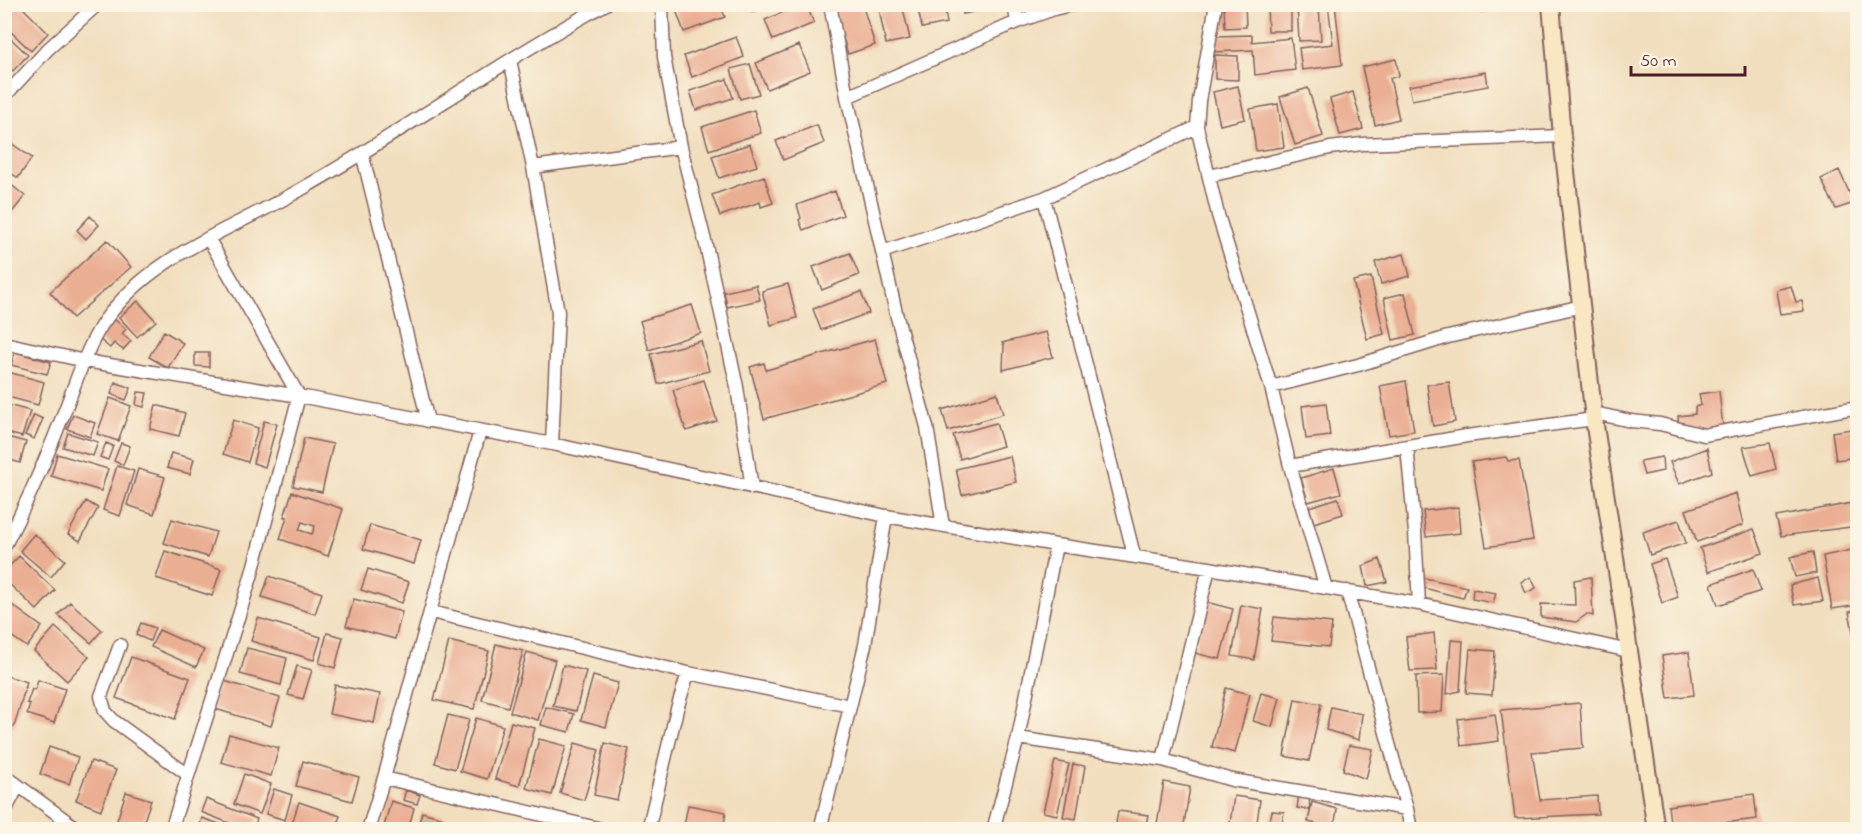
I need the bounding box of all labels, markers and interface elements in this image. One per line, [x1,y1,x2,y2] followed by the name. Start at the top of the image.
[1631,39,1745,77] scale bar
[1640,49,1677,75] text: 50 m

